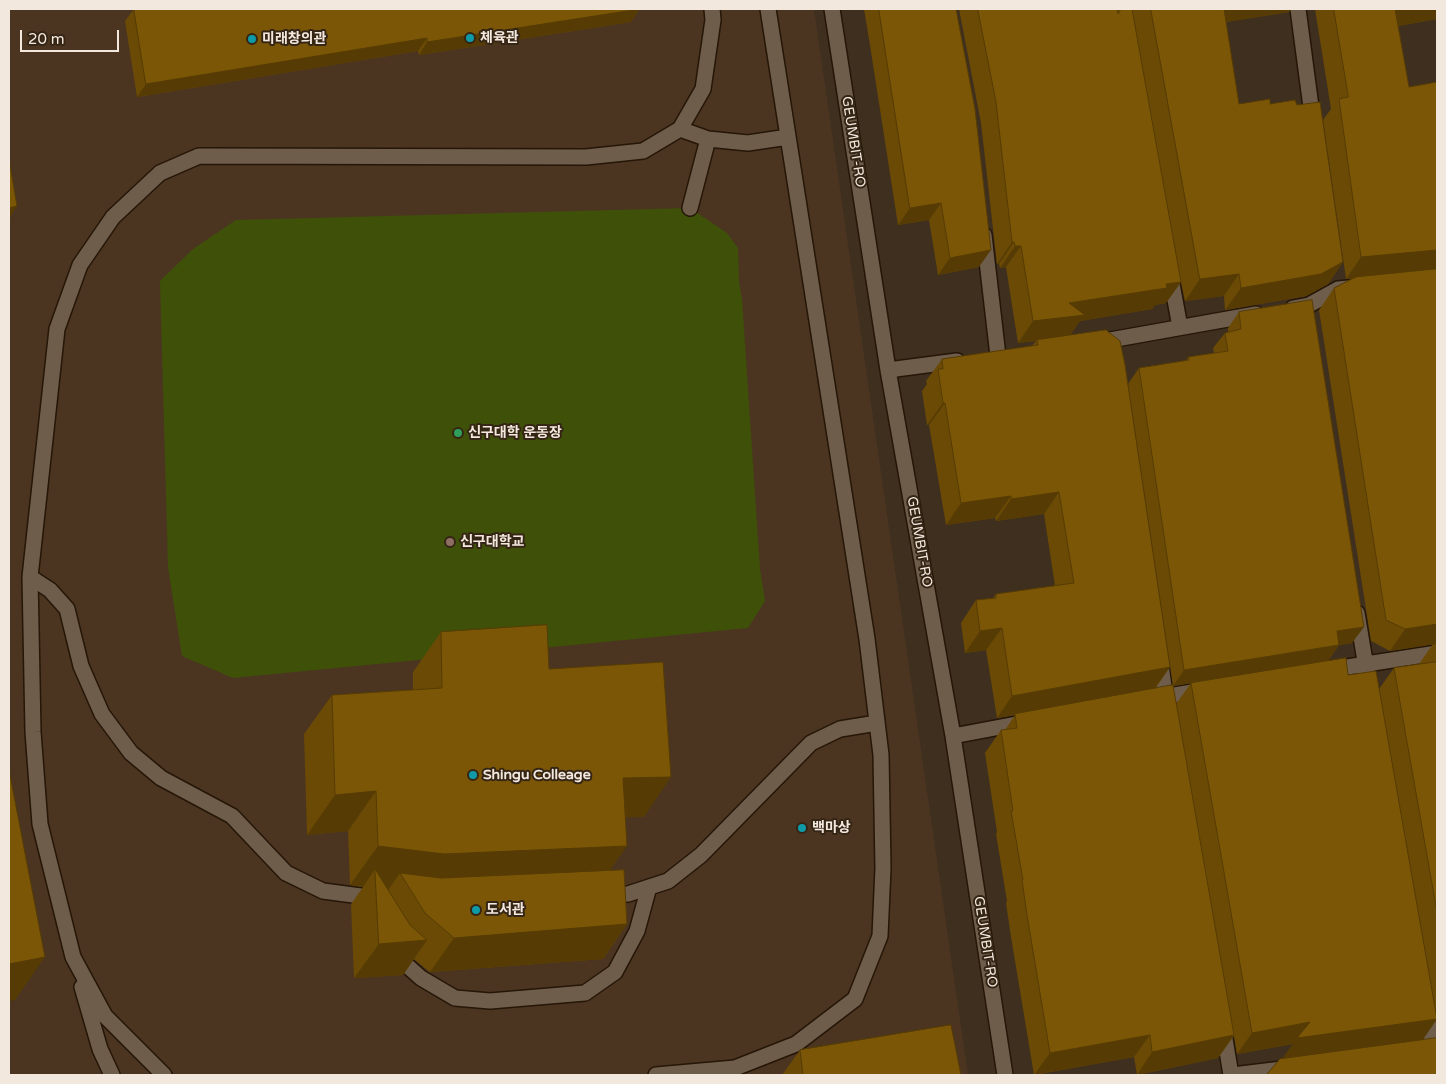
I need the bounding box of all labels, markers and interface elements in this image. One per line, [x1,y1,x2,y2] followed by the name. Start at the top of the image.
[22,20,121,52] scale bar
[28,30,65,48] text: 20 m
[480,30,519,46] place label: 체육관
[262,31,326,47] place label: 미래창의관
[464,32,476,44] marker: 체육관
[246,33,258,45] marker: 미래창의관
[838,95,868,189] street label: GEUMBIT-RO
[468,425,562,441] place label: 신구대학 운동장
[452,427,464,439] marker: 신구대학 운동장
[903,495,935,589] street label: GEUMBIT-RO
[460,534,524,550] place label: 신구대학교
[444,536,456,548] marker: 신구대학교
[483,767,591,783] place label: Shingu Colleage
[467,769,479,781] marker: Shingu Colleage
[812,820,851,836] place label: 백마상
[796,822,808,834] marker: 백마상
[970,895,1000,989] street label: GEUMBIT-RO
[486,902,525,918] place label: 도서관
[470,904,482,916] marker: 도서관

